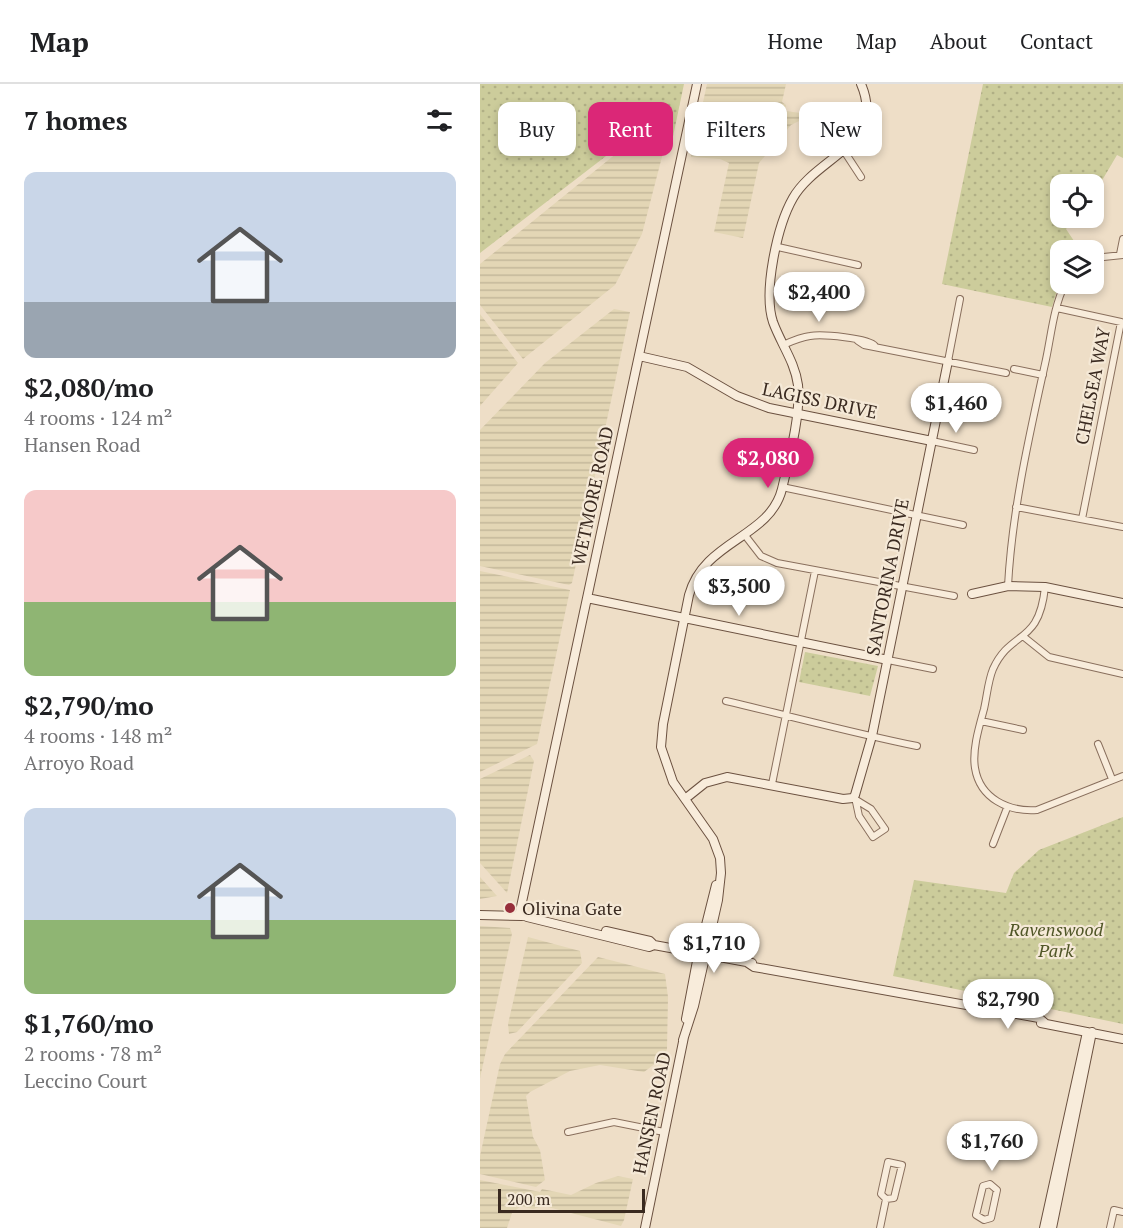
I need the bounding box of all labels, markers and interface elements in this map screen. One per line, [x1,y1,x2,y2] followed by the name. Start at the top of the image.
[30,23,89,60] text: Map
[767,27,823,55] text: Home
[856,27,897,55] text: Map
[930,27,987,55] text: About
[1020,27,1093,55] text: Contact
[498,102,576,156] chip: Buy
[588,102,673,156] chip: Rent
[685,102,787,156] chip: Filters
[799,102,882,156] chip: New
[24,103,128,137] text: 7 homes
[423,104,456,137] icon: filters
[1050,174,1104,294] map controls
[1050,174,1104,228] button: locate
[186,211,294,319] icon: home
[1050,240,1104,294] button: layers
[770,272,868,323] pin: $2,400
[788,278,850,305] text: $2,400
[1069,325,1115,447] street label: CHELSEA WAY
[24,370,154,404] text: $2,080/mo
[760,376,880,424] street label: LAGISS DRIVE
[907,383,1005,434] pin: $1,460
[925,389,987,416] text: $1,460
[24,404,172,431] text: 4 rooms · 124 m²
[566,424,618,568] street label: WETMORE ROAD
[24,431,141,458] text: Hansen Road
[719,438,817,489] pin: $2,080
[737,444,799,471] text: $2,080
[860,496,914,658] street label: SANTORINA DRIVE
[186,529,294,637] icon: home
[690,566,788,617] pin: $3,500
[708,572,770,599] text: $3,500
[24,688,154,722] text: $2,790/mo
[24,722,172,749] text: 4 rooms · 148 m²
[24,749,134,776] text: Arroyo Road
[186,847,294,955] icon: home
[522,896,622,920] place label: Olivina Gate
[503,901,517,915] marker: Olivina Gate
[1008,917,1104,962] park label: Ravenswood Park
[665,923,763,974] pin: $1,710
[683,929,745,956] text: $1,710
[959,979,1057,1030] pin: $2,790
[977,985,1039,1012] text: $2,790
[24,1006,154,1040] text: $1,760/mo
[24,1040,162,1067] text: 2 rooms · 78 m²
[626,1050,676,1176] street label: HANSEN ROAD
[24,1067,147,1094] text: Leccino Court
[943,1121,1041,1172] pin: $1,760
[961,1127,1023,1154] text: $1,760
[498,1186,645,1214] scale bar
[507,1188,550,1210] text: 200 m

